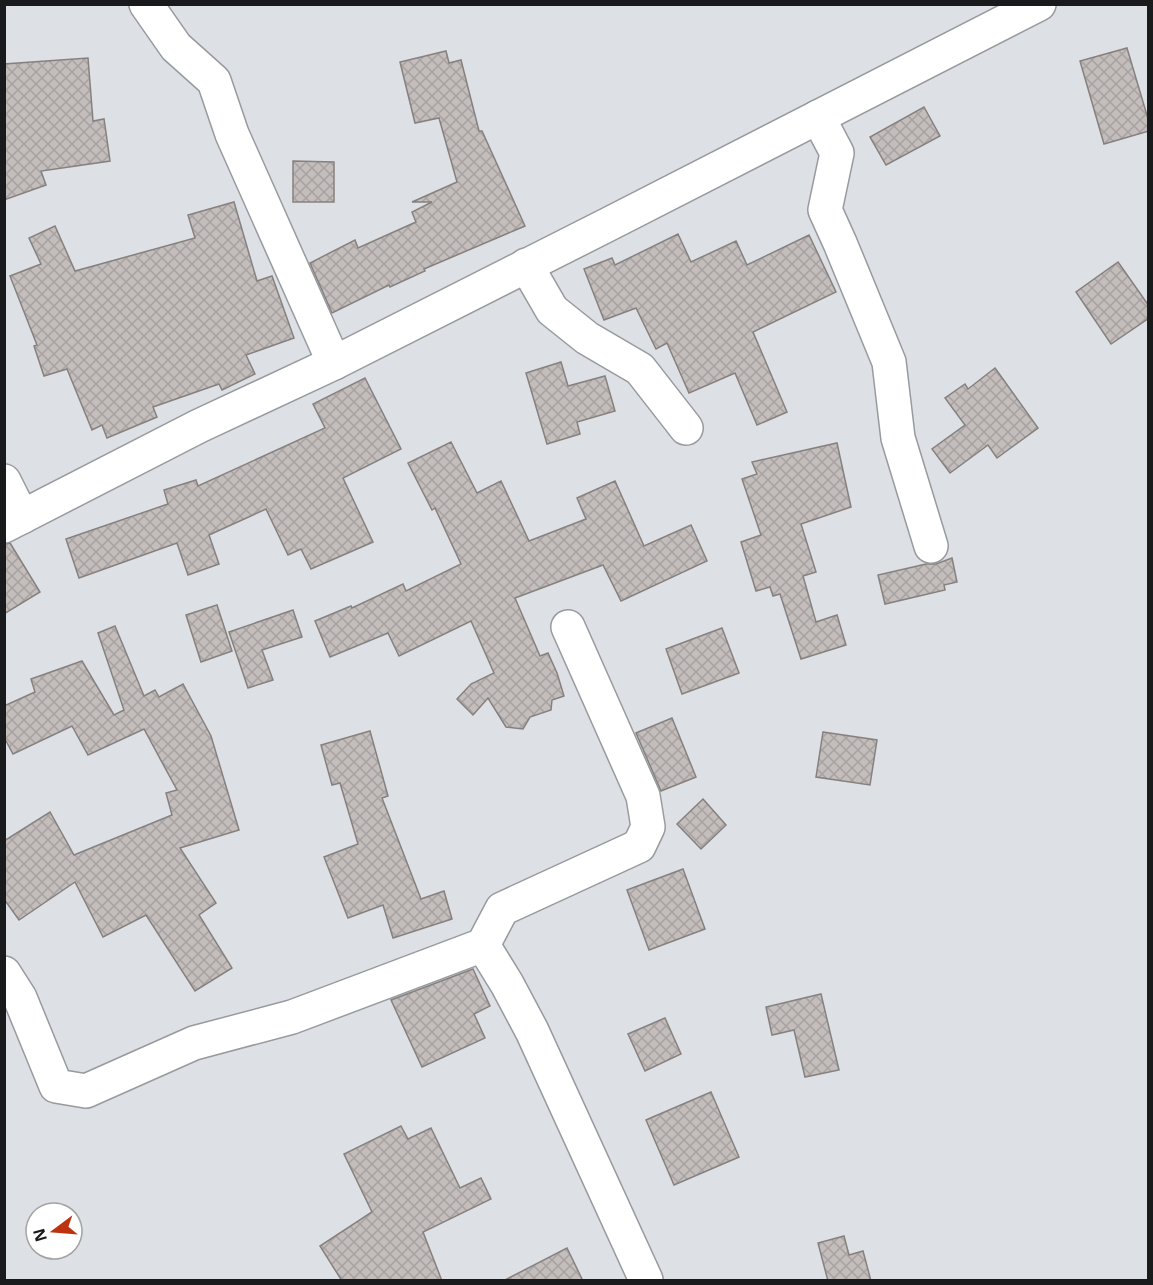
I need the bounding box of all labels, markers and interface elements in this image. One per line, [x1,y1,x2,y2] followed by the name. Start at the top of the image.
[24,1201,84,1261] north arrow
[27,1226,52,1244] text: N

